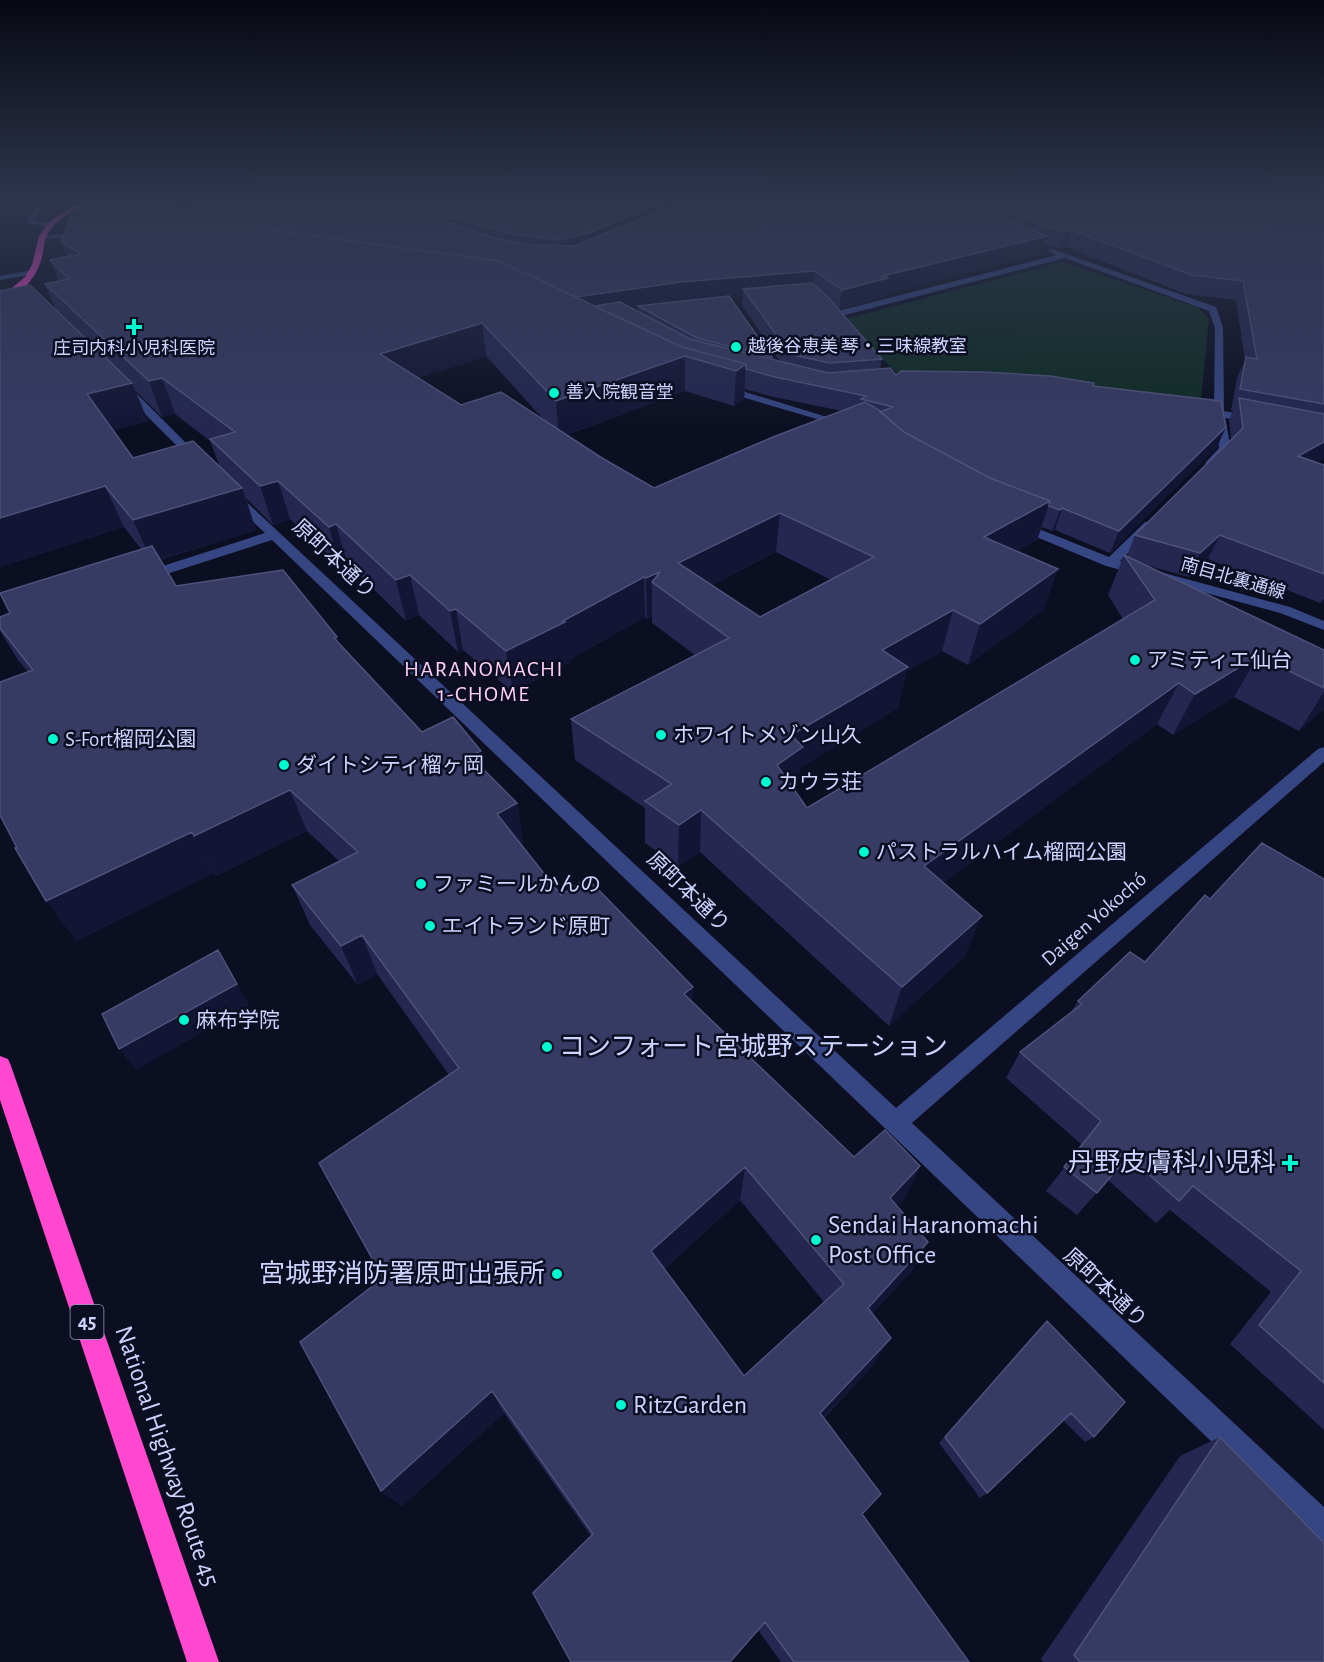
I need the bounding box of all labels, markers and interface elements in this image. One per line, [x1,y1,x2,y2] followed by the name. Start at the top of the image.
[125,318,143,336] marker: 庄司内科小児科医院
[748,336,967,356] place label: 越後谷恵美 琴・三味線教室
[53,339,215,358] place label: 庄司内科小児科医院
[729,340,743,354] marker: 越後谷恵美 琴・三味線教室
[566,382,674,402] place label: 善入院観音堂
[547,386,561,400] marker: 善入院観音堂
[288,515,380,602] street label: 原町本通り
[1179,554,1288,603] street label: 南目北裏通線
[1147,649,1292,671] place label: アミティエ仙台
[1128,653,1142,667] marker: アミティエ仙台
[404,658,564,705] district label: HARANOMACHI 1-CHOME
[673,724,862,746] place label: ホワイトメゾン山久
[65,728,197,750] place label: S-Fort榴岡公園
[654,728,668,742] marker: ホワイトメゾン山久
[46,732,60,746] marker: S-Fort榴岡公園
[296,754,484,776] place label: ダイトシティ榴ヶ岡
[277,758,291,772] marker: ダイトシティ榴ヶ岡
[778,771,862,793] place label: カウラ荘
[759,775,773,789] marker: カウラ荘
[876,841,1127,863] place label: パストラルハイム榴岡公園
[857,845,871,859] marker: パストラルハイム榴岡公園
[643,847,734,936] street label: 原町本通り
[1037,868,1151,970] street label: Daigen Yokochó
[433,874,601,895] place label: ファミールかんの
[414,877,428,891] marker: ファミールかんの
[442,916,610,937] place label: エイトランド原町
[423,919,437,933] marker: エイトランド原町
[196,1009,280,1031] place label: 麻布学院
[177,1013,191,1027] marker: 麻布学院
[559,1033,948,1060] place label: コンフォート宮城野ステーション
[540,1040,554,1054] marker: コンフォート宮城野ステーション
[1068,1149,1276,1176] place label: 丹野皮膚科小児科
[1281,1154,1299,1172] marker: 丹野皮膚科小児科
[828,1212,1039,1268] place label: Sendai Haranomachi Post Office
[809,1233,823,1247] marker: Sendai Haranomachi Post Office
[1059,1244,1151,1331] street label: 原町本通り
[259,1260,545,1287] place label: 宮城野消防署原町出張所
[550,1267,564,1281] marker: 宮城野消防署原町出張所
[70,1305,104,1339] road number: 45
[110,1322,224,1590] street label: National Highway Route 45
[633,1392,747,1418] place label: RitzGarden
[614,1398,628,1412] marker: RitzGarden

